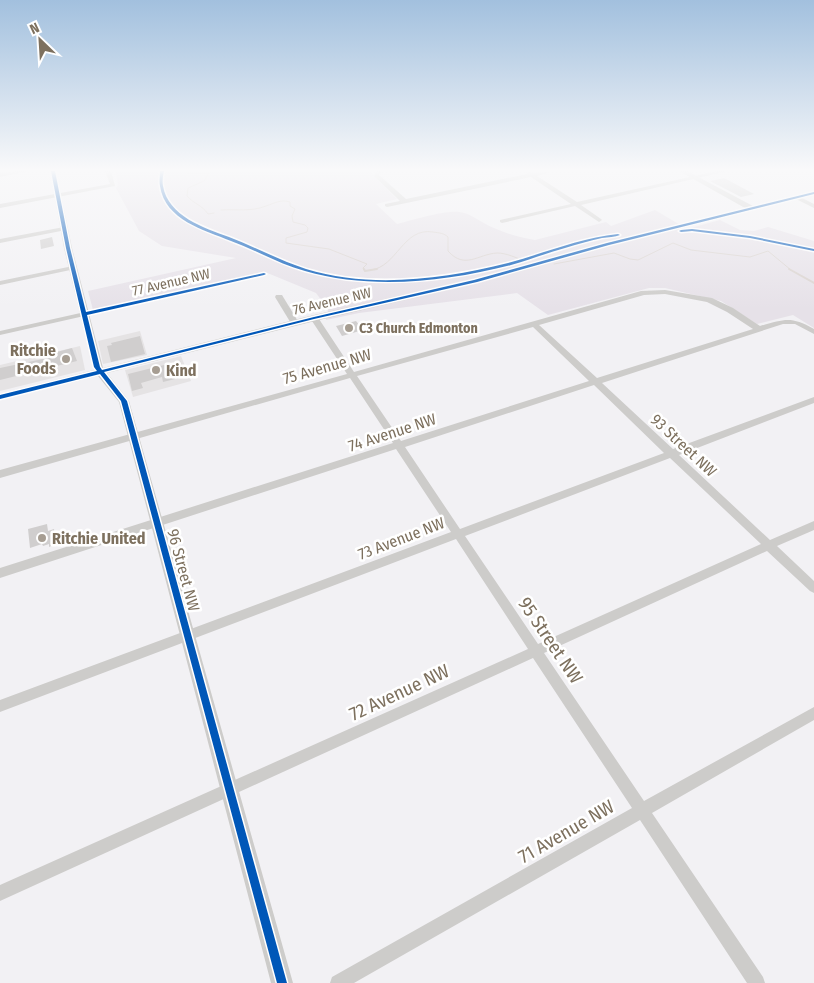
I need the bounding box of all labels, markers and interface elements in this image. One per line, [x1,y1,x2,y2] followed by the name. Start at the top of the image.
[15,15,65,65] north arrow
[27,19,42,38] text: N
[131,265,212,300] street label: 77 Avenue NW
[291,284,373,319] street label: 76 Avenue NW
[359,320,478,337] place label: C3 Church Edmonton
[343,322,355,334] marker: C3 Church Edmonton
[10,341,56,378] place label: Ritchie Foods
[281,345,373,388] street label: 75 Avenue NW
[60,353,72,365] marker: Ritchie Foods
[166,361,197,380] place label: Kind
[150,364,162,376] marker: Kind
[346,409,438,456] street label: 74 Avenue NW
[647,410,721,481] street label: 93 Street NW
[355,513,447,564] street label: 73 Avenue NW
[163,527,204,613] street label: 96 Street NW
[52,529,146,548] place label: Ritchie United
[36,532,48,544] marker: Ritchie United
[513,593,588,688] street label: 95 Street NW
[346,659,453,726] street label: 72 Avenue NW
[514,795,618,868] street label: 71 Avenue NW

